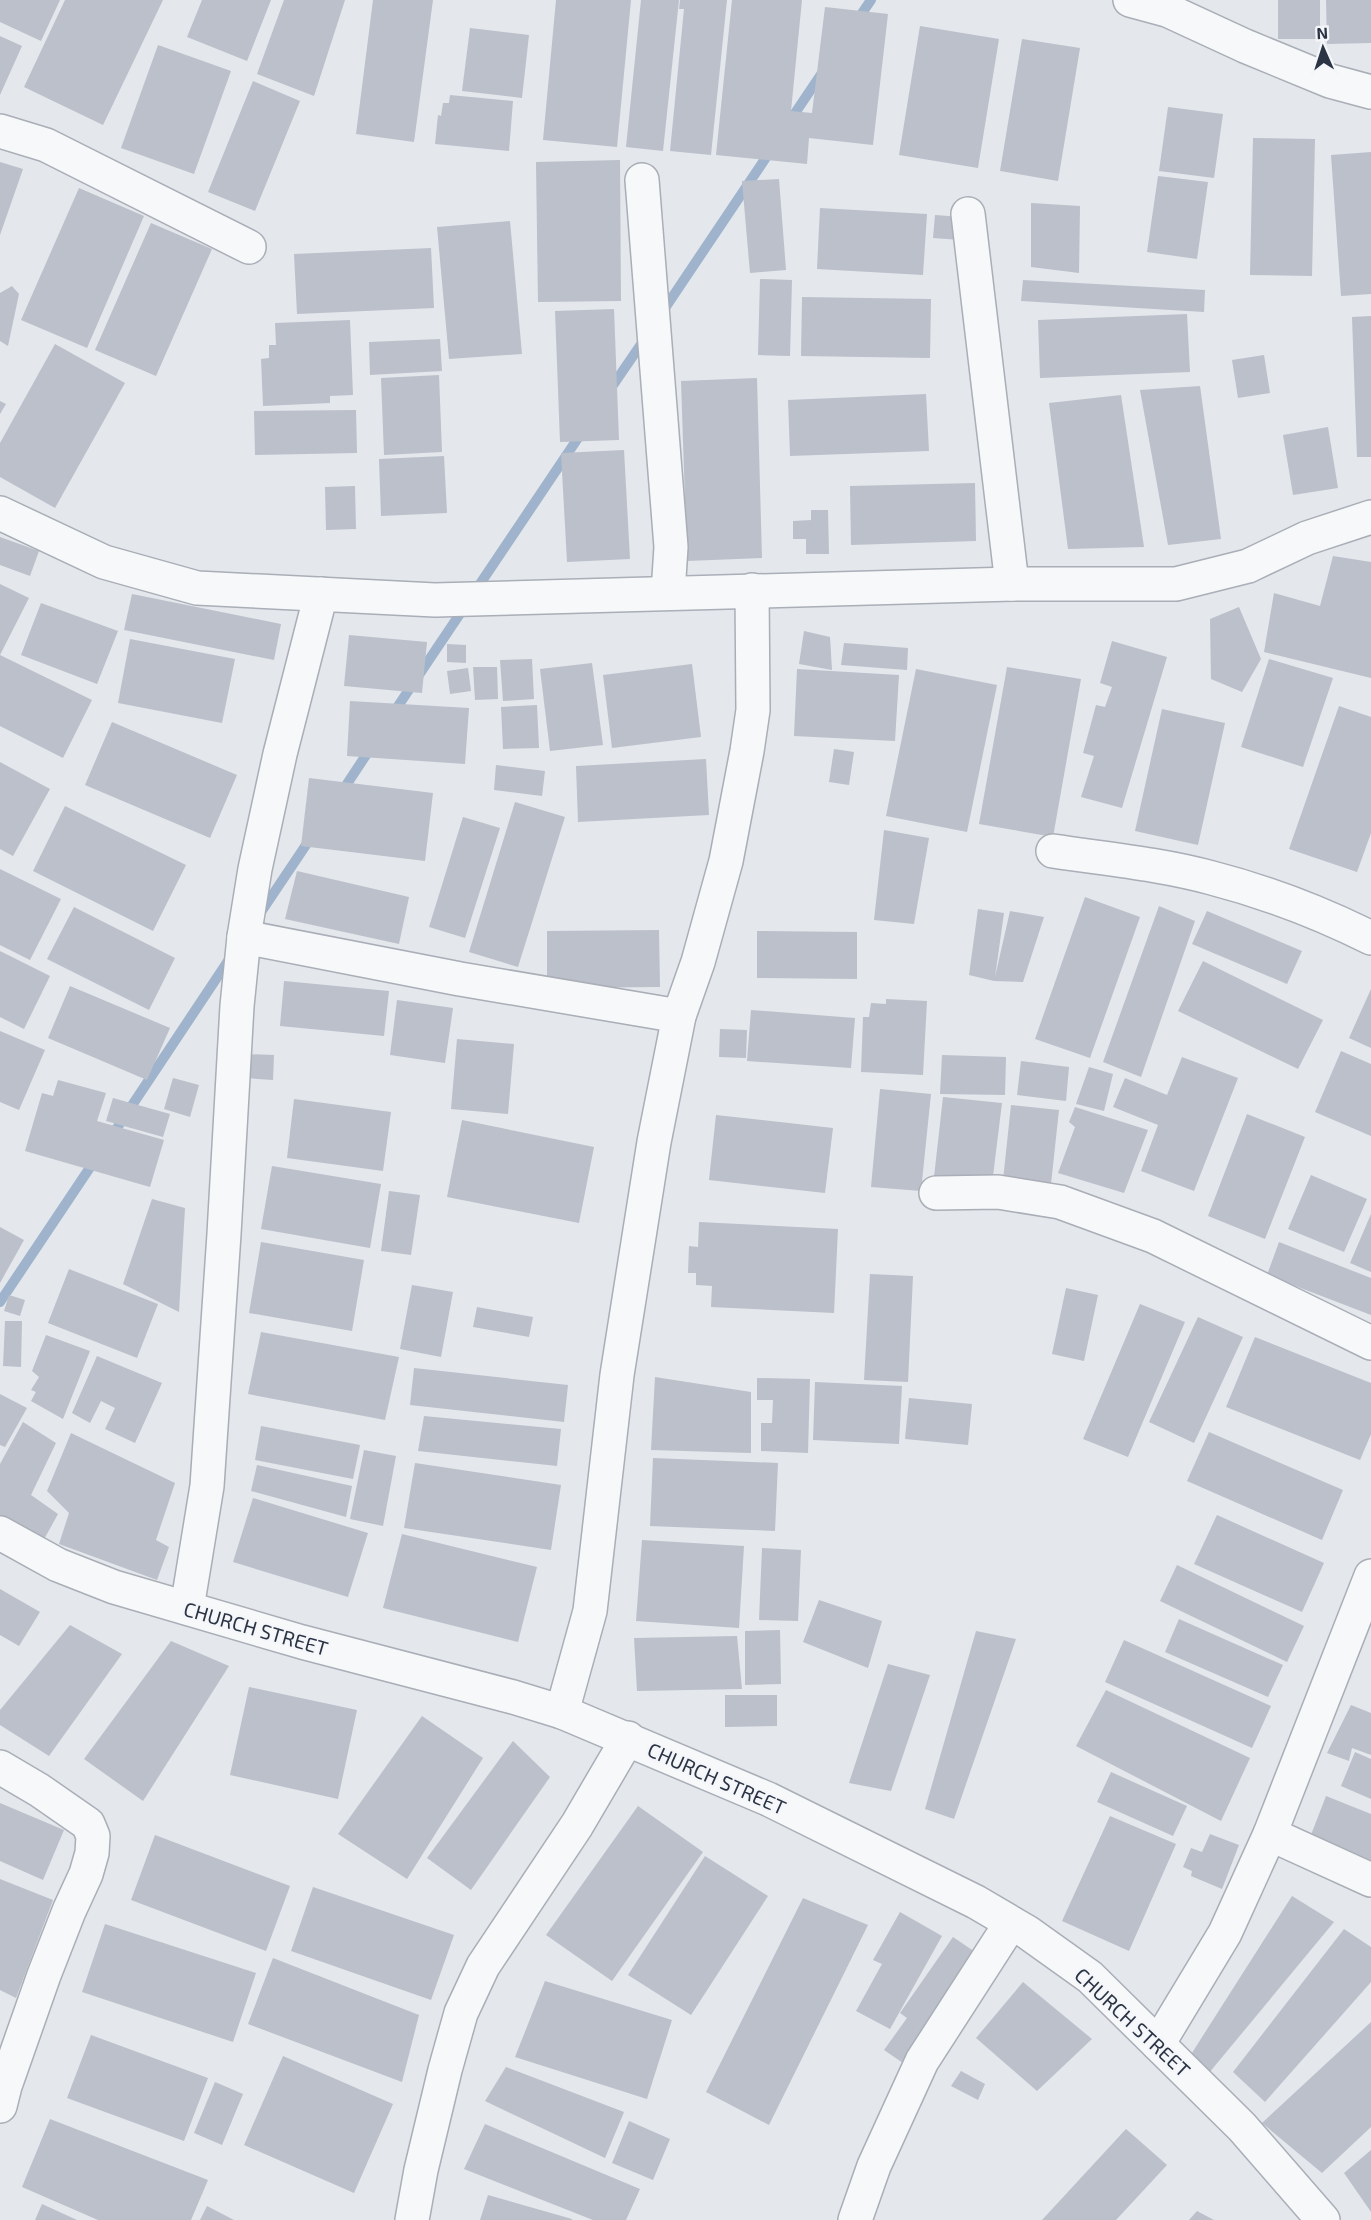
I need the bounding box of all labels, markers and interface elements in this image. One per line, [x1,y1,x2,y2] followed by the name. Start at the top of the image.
[1293,18,1353,78] north arrow
[1316,23,1328,42] text: N
[181,1596,331,1660] street label: CHURCH STREET
[644,1737,790,1819] street label: CHURCH STREET
[1070,1962,1196,2082] street label: CHURCH STREET

